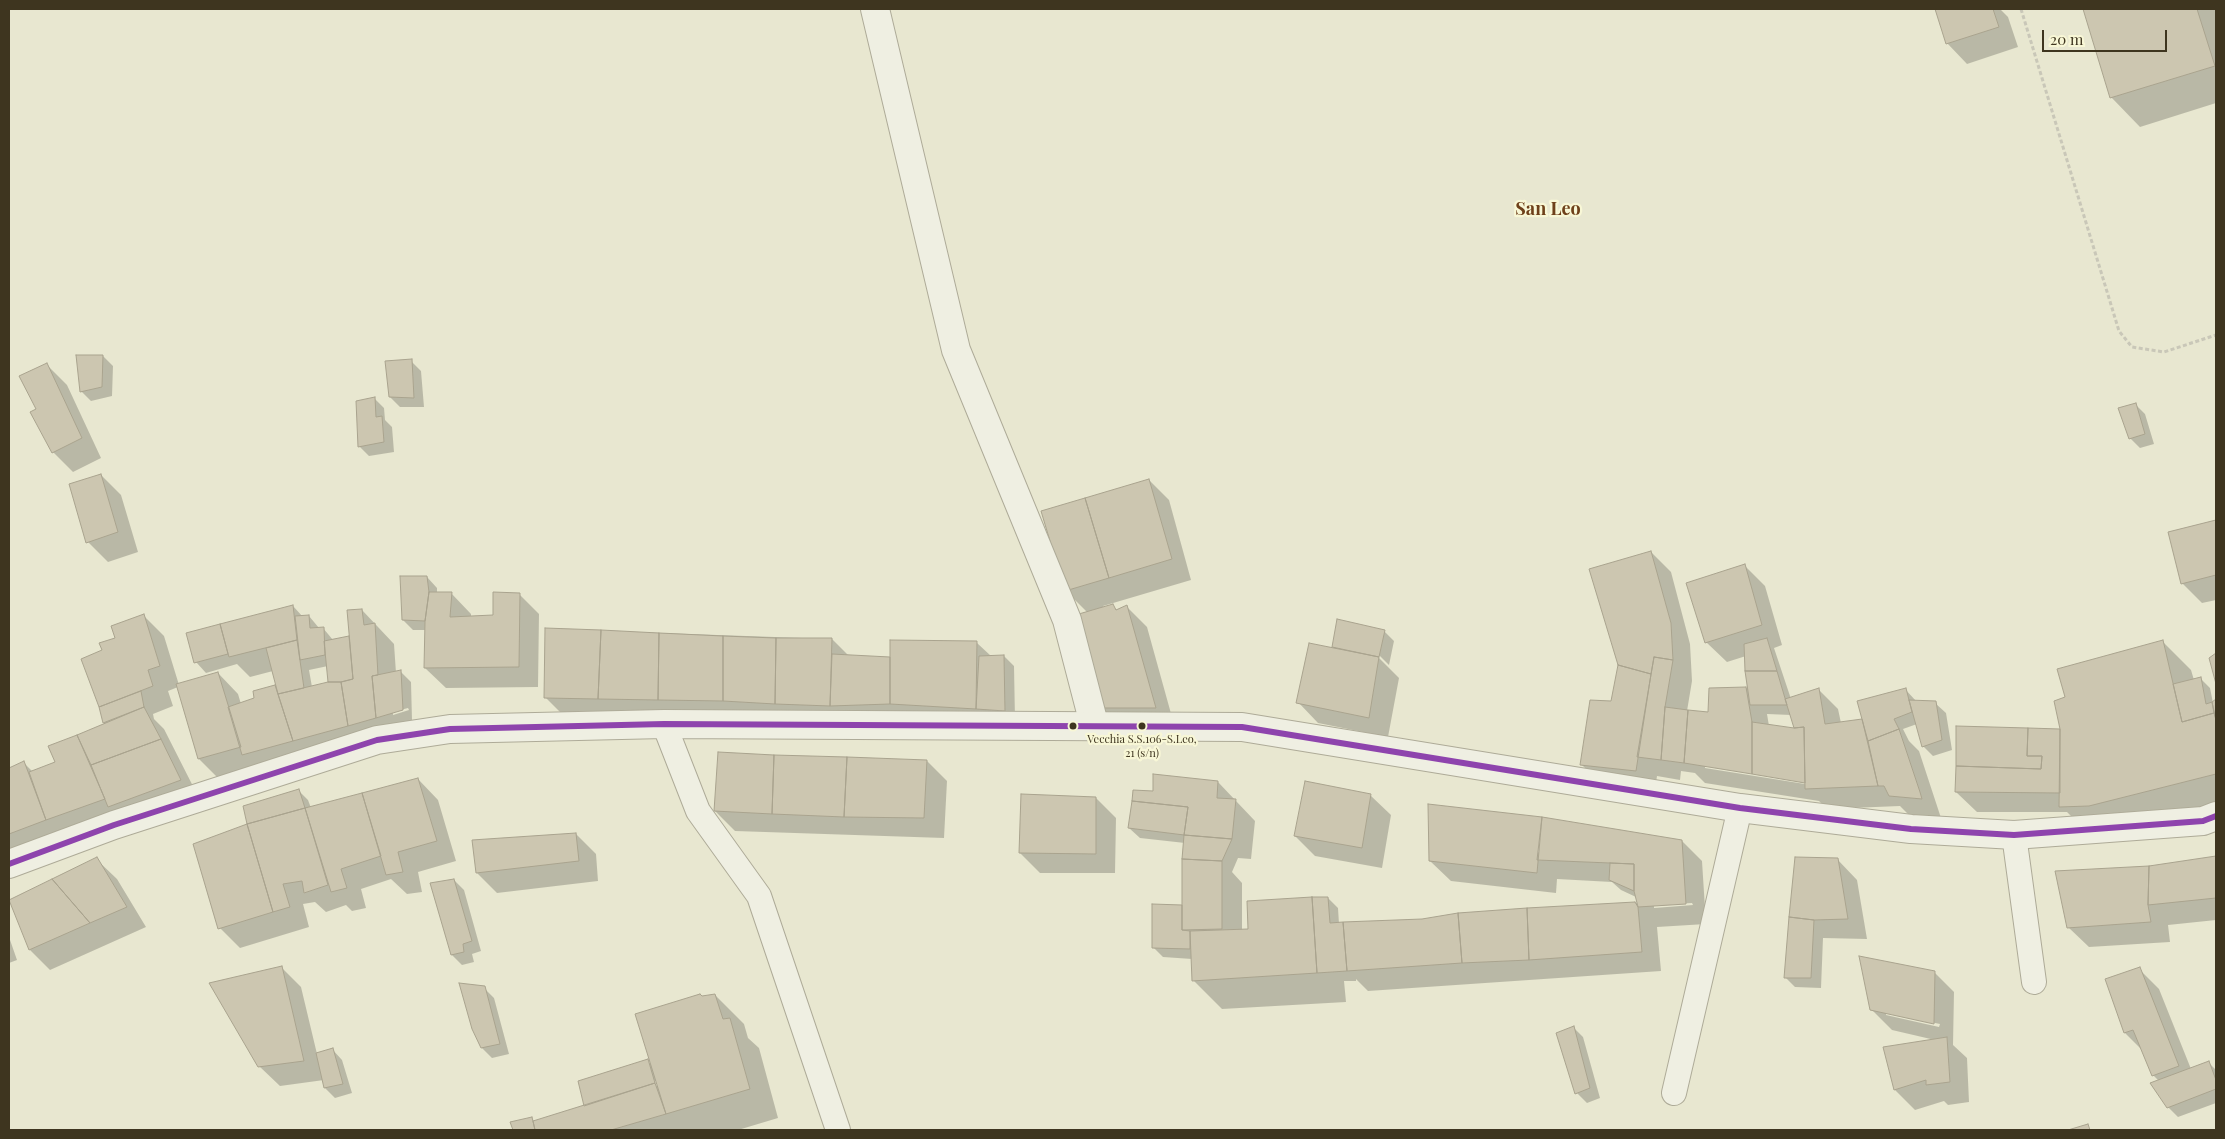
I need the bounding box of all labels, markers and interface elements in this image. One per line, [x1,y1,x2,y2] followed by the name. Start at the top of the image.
[2045,20,2170,52] scale bar
[2050,29,2083,49] text: 20 m
[1515,198,1581,220] district label: San Leo
[1068,721,1078,731] unlabelled marker
[1137,721,1147,731] marker: Vecchia S.S.106-S.Leo, 21 (s/n)
[1087,733,1197,759] place label: Vecchia S.S.106-S.Leo, 21 (s/n)

